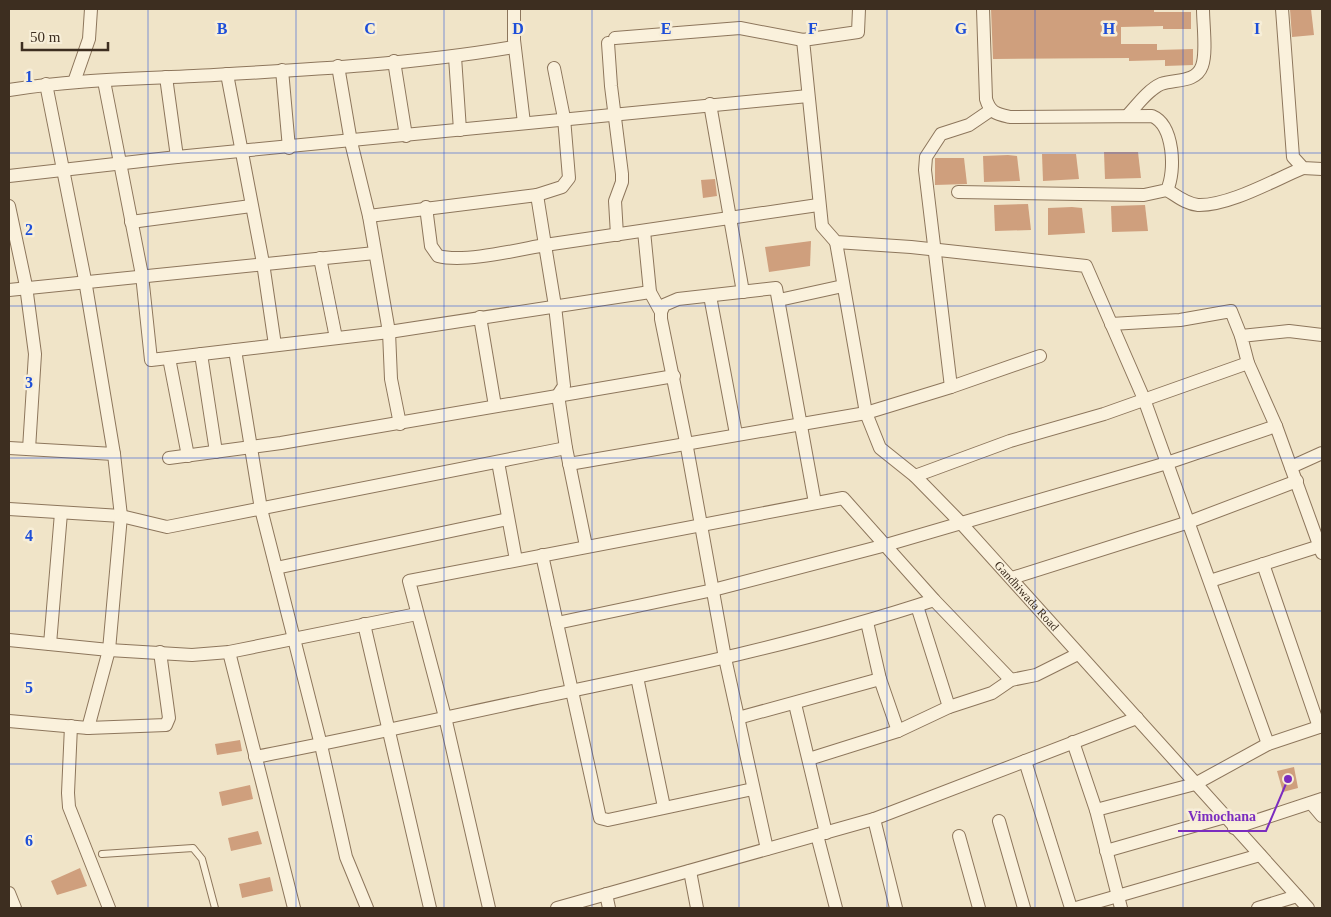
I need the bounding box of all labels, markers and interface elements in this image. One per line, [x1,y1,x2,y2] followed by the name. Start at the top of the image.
[22,20,109,52] scale bar
[217,20,228,37] text: B
[364,20,376,37] text: C
[512,20,524,37] text: D
[661,20,671,37] text: E
[808,20,818,37] text: F
[955,20,968,37] text: G
[1103,20,1116,37] text: H
[1254,20,1260,37] text: I
[30,29,61,45] text: 50 m
[25,68,33,85] text: 1
[25,221,33,238] text: 2
[25,374,33,391] text: 3
[25,527,33,544] text: 4
[992,558,1062,634] street label: Gandhiwada Road
[25,679,33,696] text: 5
[1178,802,1266,831] callout: Vimochana
[1188,809,1256,824] text: Vimochana
[25,832,33,849] text: 6

